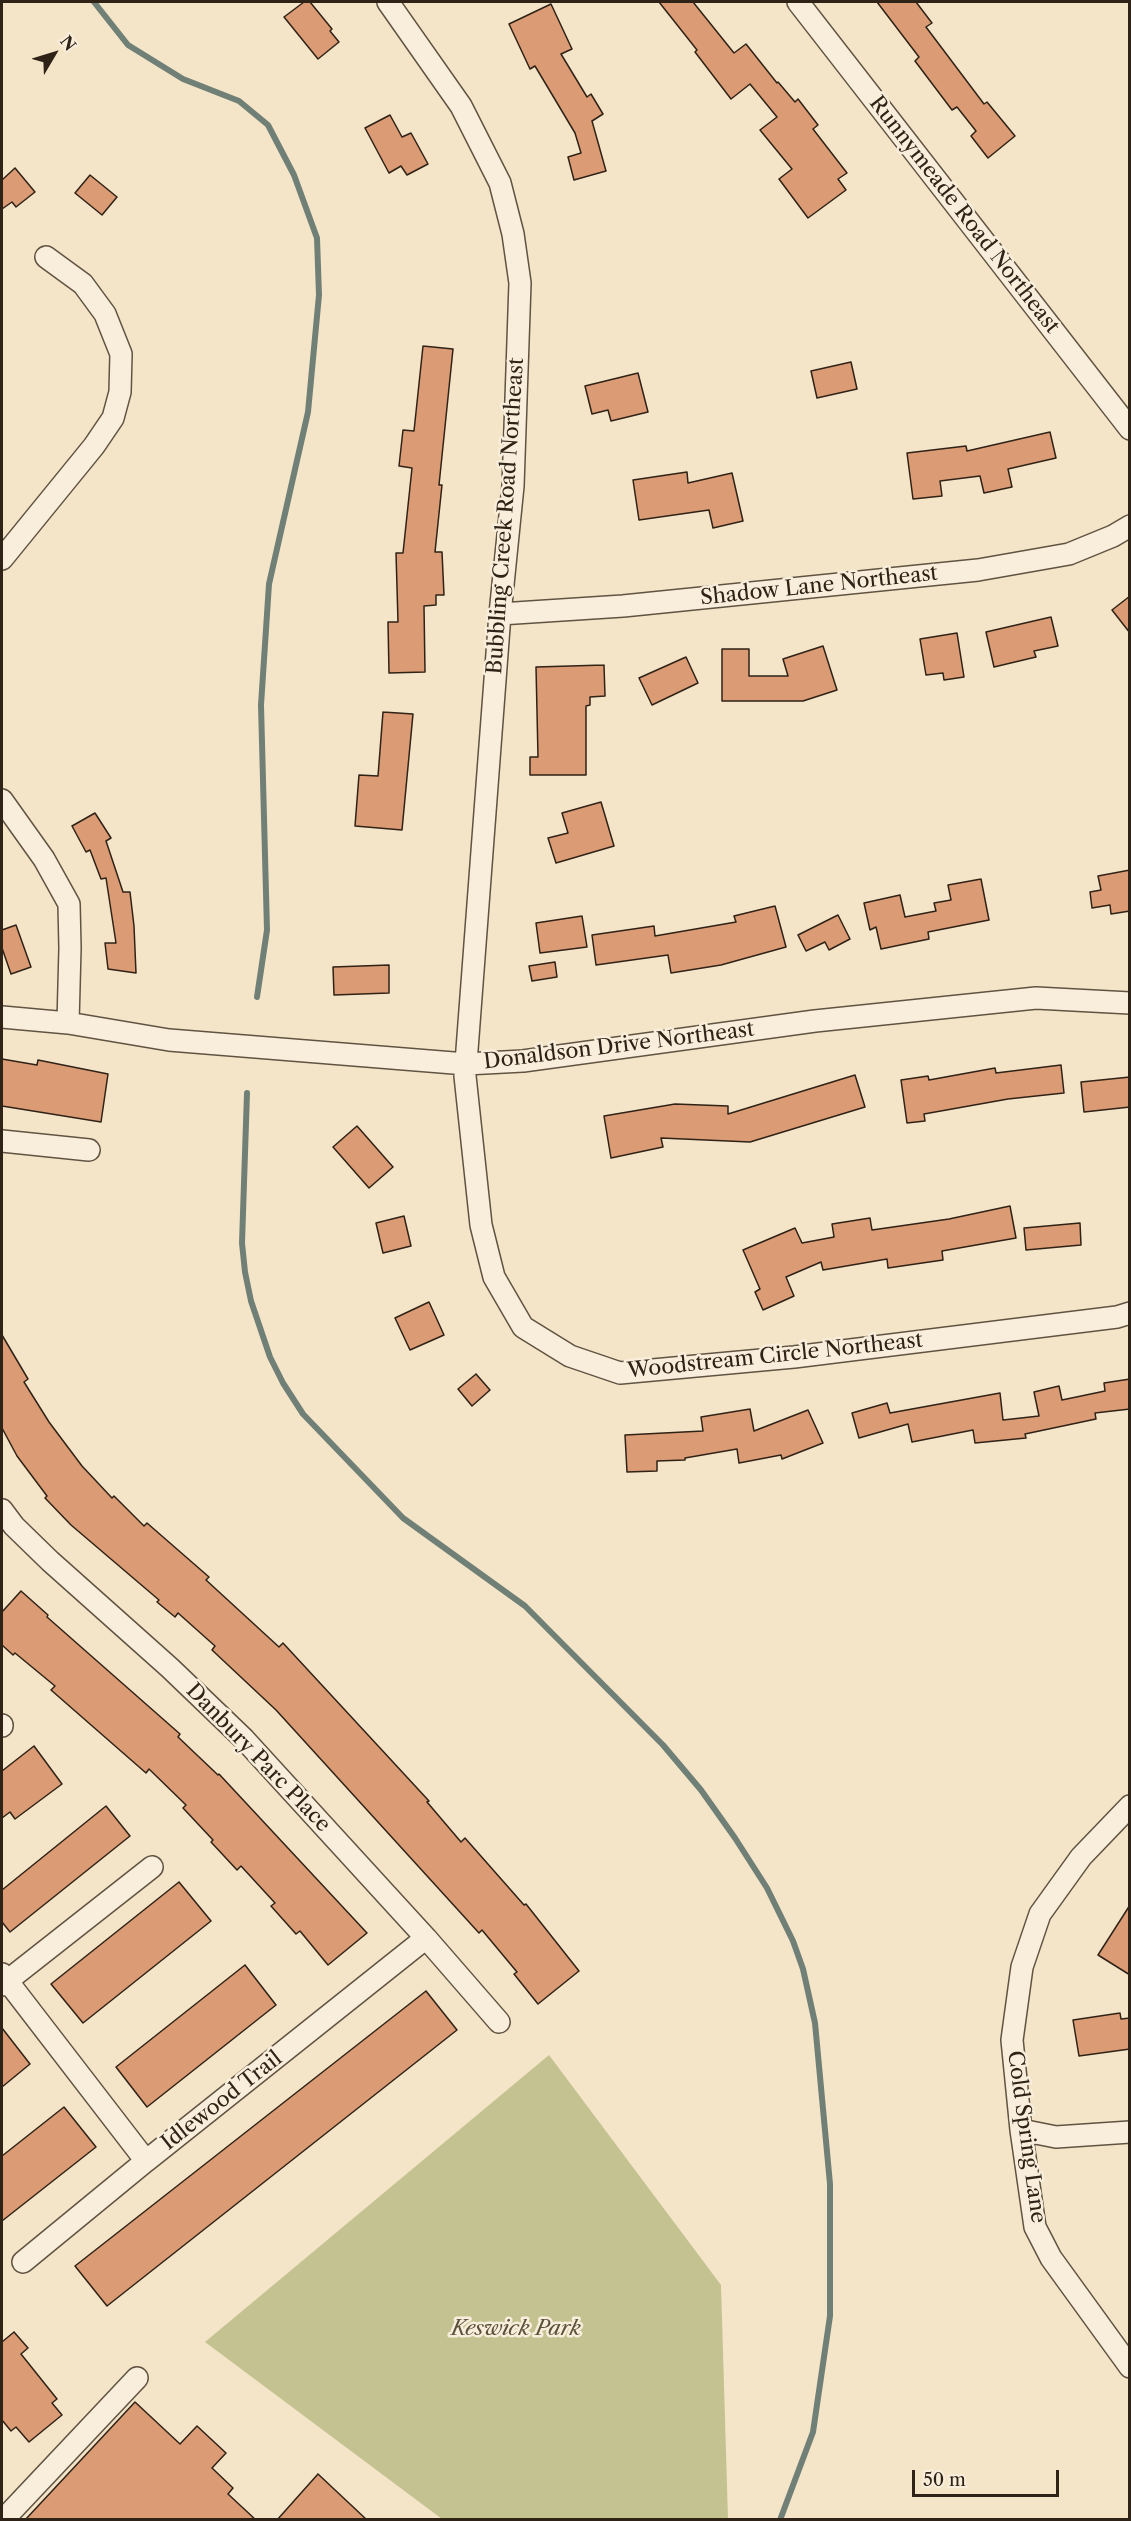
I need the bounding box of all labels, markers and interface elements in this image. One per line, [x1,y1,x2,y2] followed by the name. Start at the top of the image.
[24,24,84,84] north arrow
[56,31,80,55] text: N
[864,91,1064,339] street label: Runnymeade Road Northeast
[482,357,530,675] street label: Bubbling Creek Road Northeast
[699,561,939,611] street label: Shadow Lane Northeast
[482,1017,756,1075] street label: Donaldson Drive Northeast
[626,1328,924,1384] street label: Woodstream Circle Northeast
[181,1678,335,1838] street label: Danbury Parc Place
[157,2046,287,2156] street label: Idlewood Trail
[1001,2049,1051,2225] street label: Cold Spring Lane
[451,2316,581,2342] park label: Keswick Park
[915,2458,1062,2496] scale bar
[923,2469,966,2491] text: 50 m

